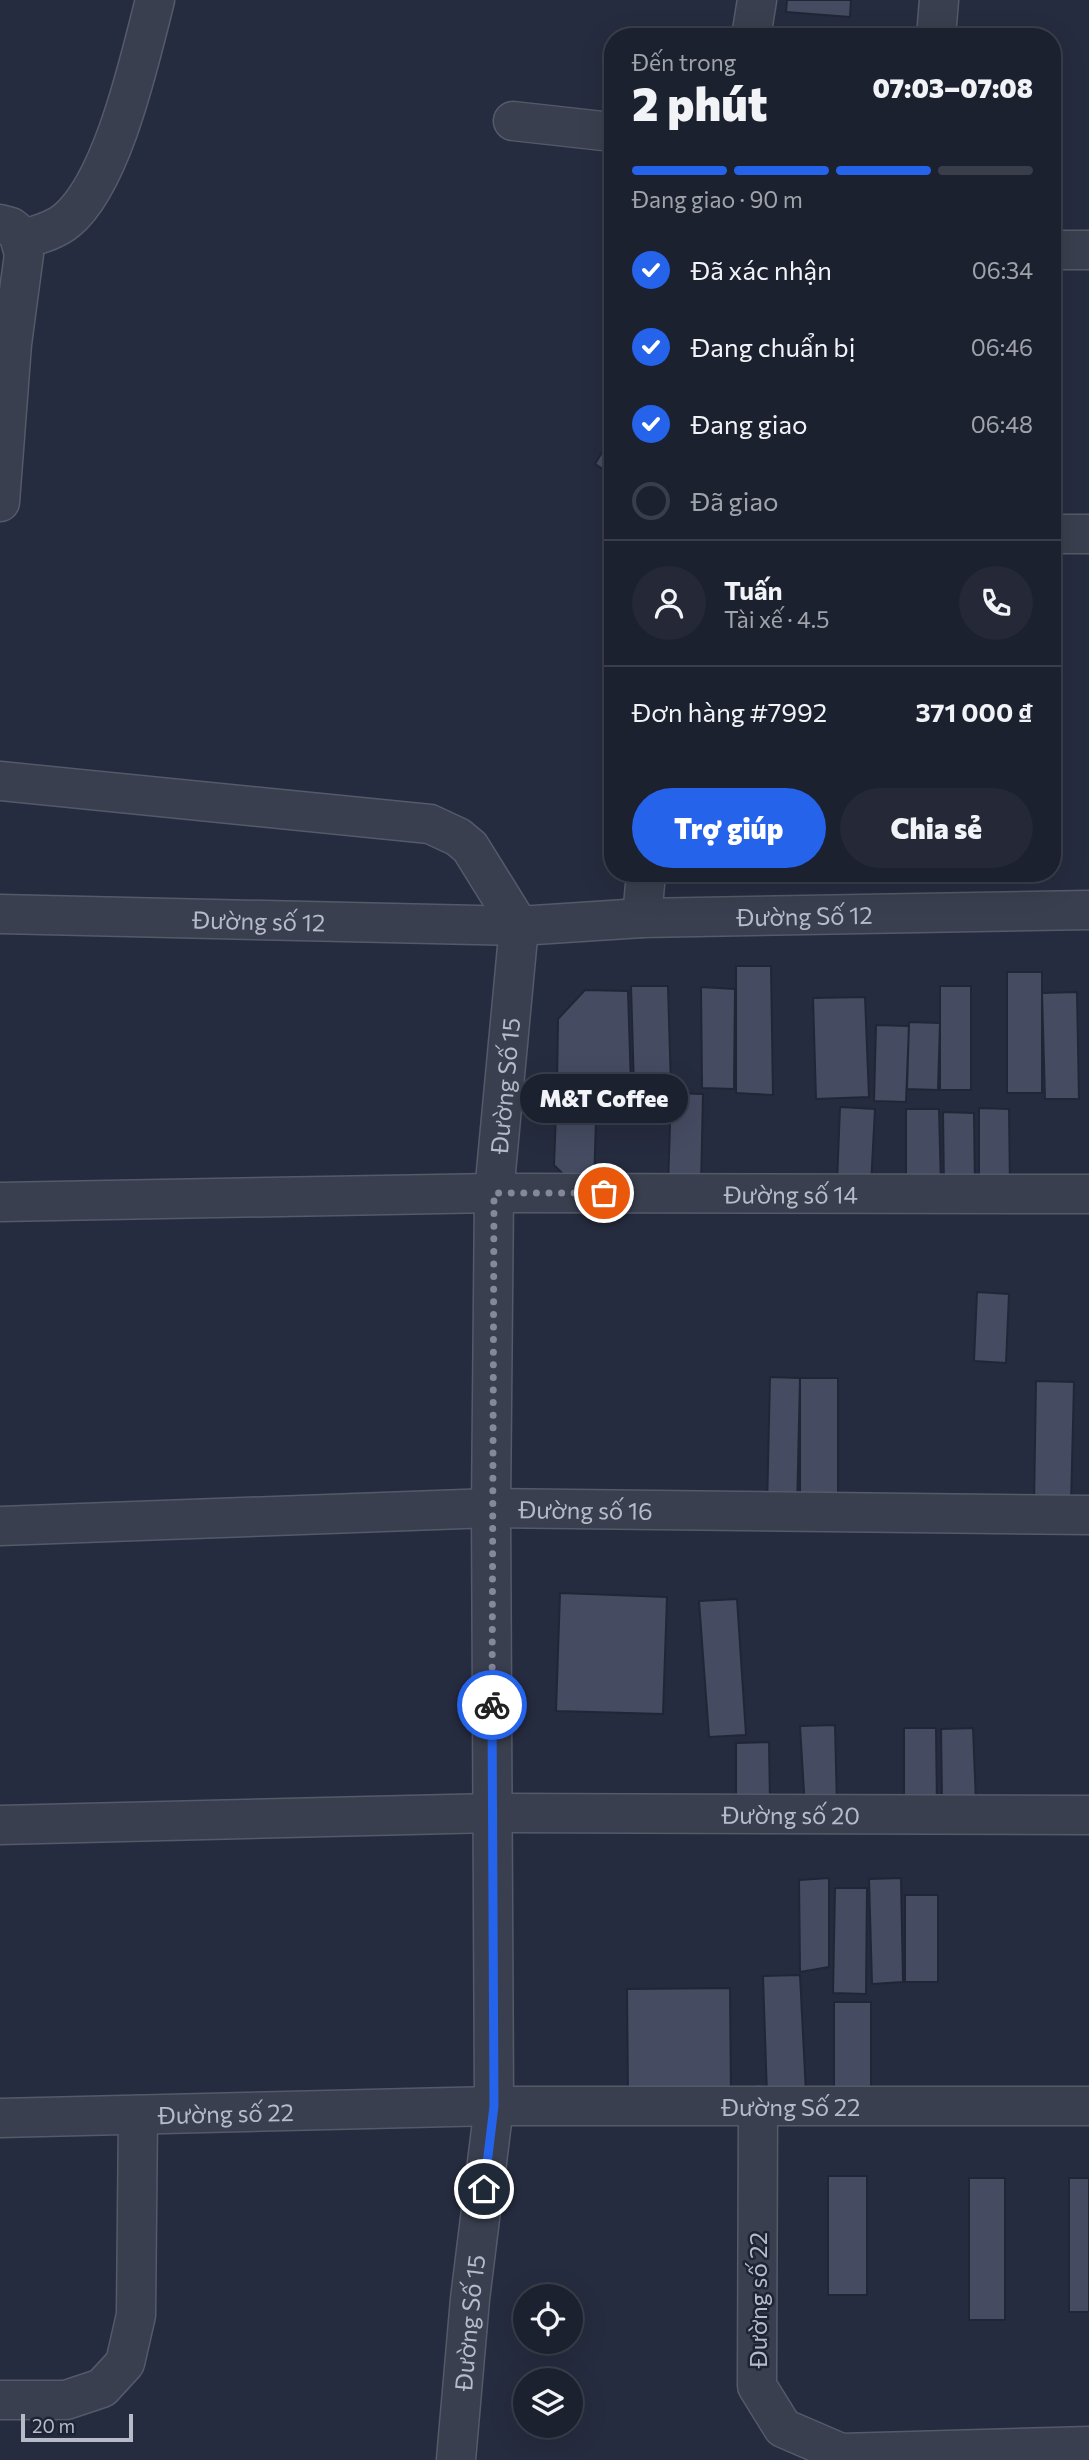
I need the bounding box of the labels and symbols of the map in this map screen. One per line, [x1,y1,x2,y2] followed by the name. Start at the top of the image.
[735,899,873,931] street label: Đường Số 12
[191,904,326,936] street label: Đường số 12
[483,1016,525,1156] street label: Đường Số 15
[520,1074,688,1123] callout: M&T Coffee
[574,1163,634,1223] pin
[723,1179,858,1208] street label: Đường số 14
[517,1494,653,1524] street label: Đường số 16
[457,1670,527,1740] courier
[721,1799,860,1829] street label: Đường số 20
[720,2092,860,2121] street label: Đường Số 22
[157,2096,294,2129] street label: Đường số 22
[454,2159,514,2219] pin
[743,2232,772,2369] street label: Đường số 22
[448,2253,490,2393] street label: Đường Số 15
[21,2411,133,2443] scale bar

